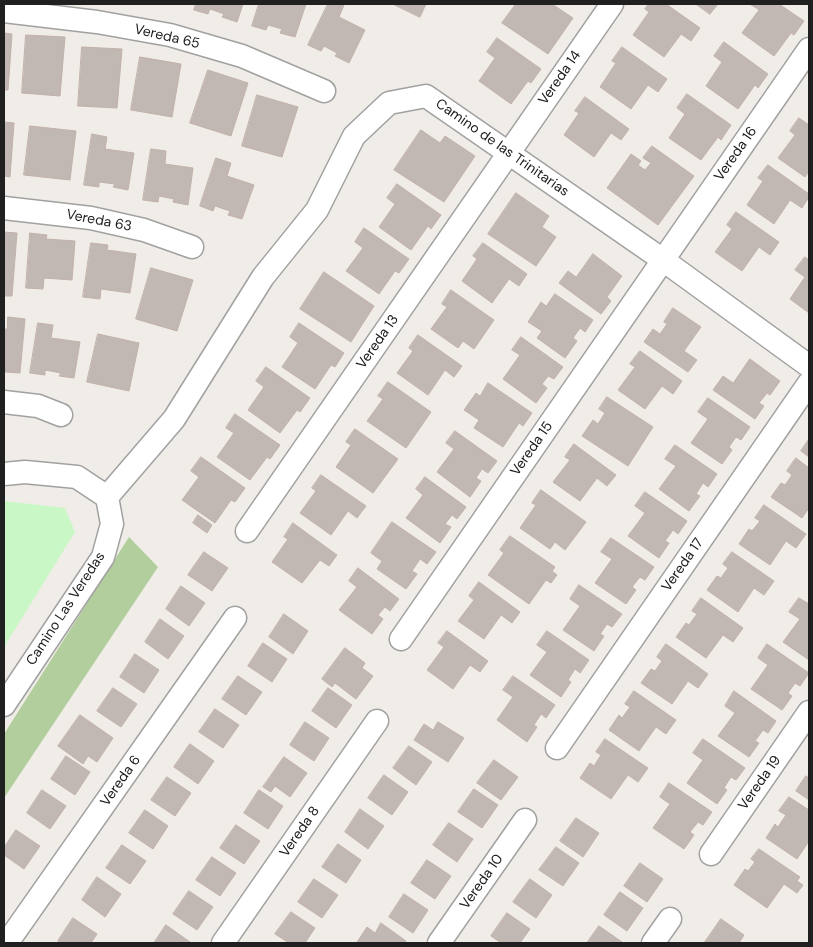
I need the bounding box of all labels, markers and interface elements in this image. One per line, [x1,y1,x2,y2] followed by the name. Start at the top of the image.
[133,21,201,53] street label: Vereda 65
[535,48,585,108] street label: Vereda 14
[432,96,572,200] street label: Camino de las Trinitarias
[711,124,761,184] street label: Vereda 16
[65,206,133,236] street label: Vereda 63
[353,312,403,372] street label: Vereda 13
[507,419,557,479] street label: Vereda 15
[659,535,707,595] street label: Vereda 17
[23,549,109,669] street label: Camino Las Veredas
[97,752,145,810] street label: Vereda 6
[735,753,785,813] street label: Vereda 19
[277,803,323,861] street label: Vereda 8
[457,851,507,913] street label: Vereda 10

